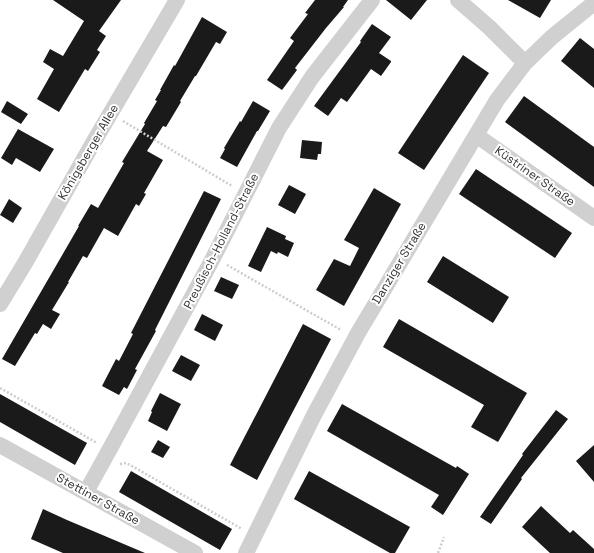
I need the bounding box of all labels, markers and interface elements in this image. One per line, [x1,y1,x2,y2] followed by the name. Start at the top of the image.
[54,101,122,203] street label: Königsberger Allee
[492,142,578,210] street label: Küstriner Straße
[180,170,262,312] street label: Preußisch-Holland-Straße
[368,219,430,307] street label: Danziger Straße
[53,469,143,529] street label: Stettiner Straße

